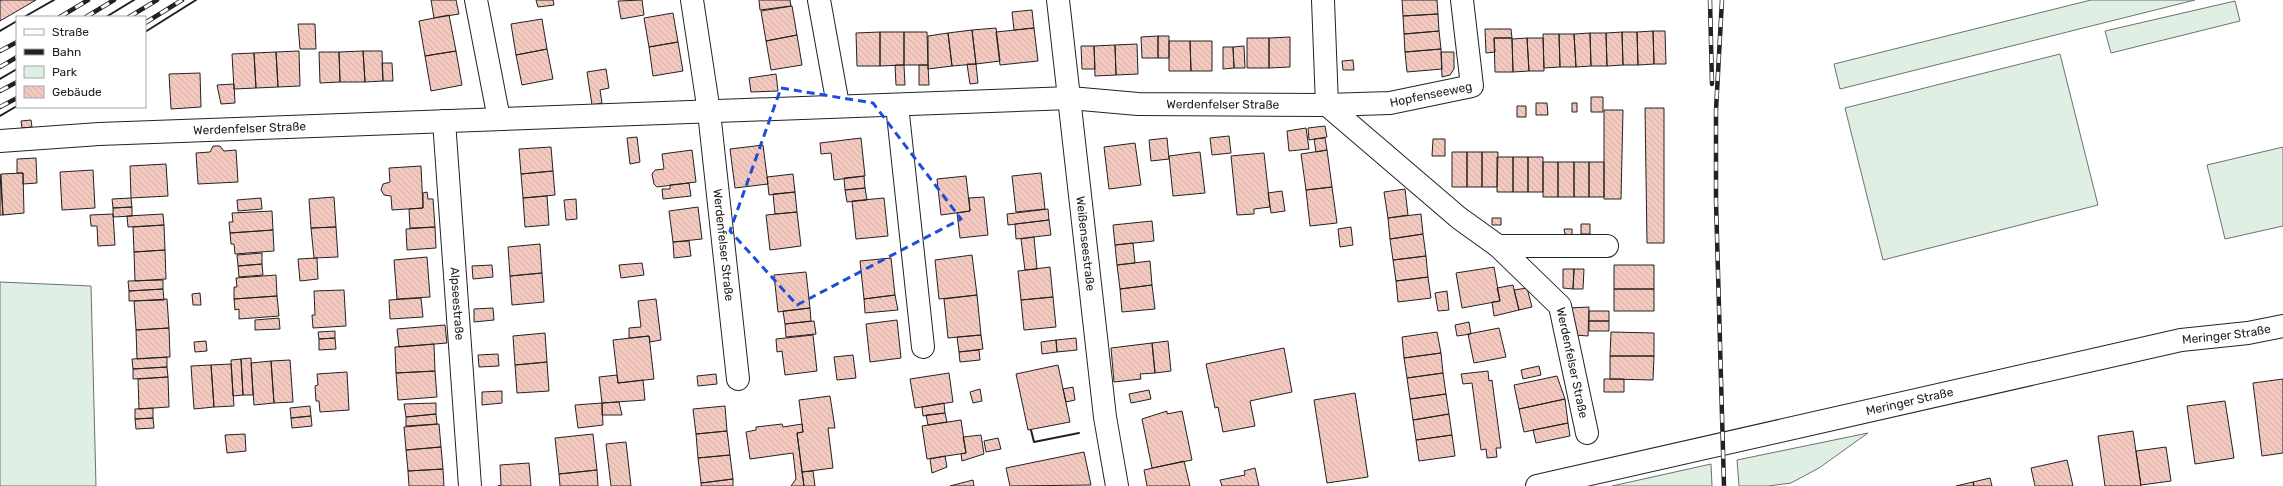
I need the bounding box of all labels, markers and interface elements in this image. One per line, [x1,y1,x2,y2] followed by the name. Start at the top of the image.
[16,16,146,108] legend
[52,25,89,39] text: Straße
[52,45,81,59] text: Bahn
[52,65,78,79] text: Park
[1388,79,1473,110] street label: Hopfenseeweg
[52,85,102,99] text: Gebäude
[1166,97,1280,112] street label: Werdenfelser Straße
[193,119,307,138] street label: Werdenfelser Straße
[710,188,737,302] street label: Werdenfelser Straße
[1073,195,1098,292] street label: Weißenseestraße
[447,266,467,341] street label: Alpseestraße
[1553,306,1591,420] street label: Werdenfelser Straße
[2181,322,2272,347] street label: Meringer Straße
[1864,385,1955,418] street label: Meringer Straße

